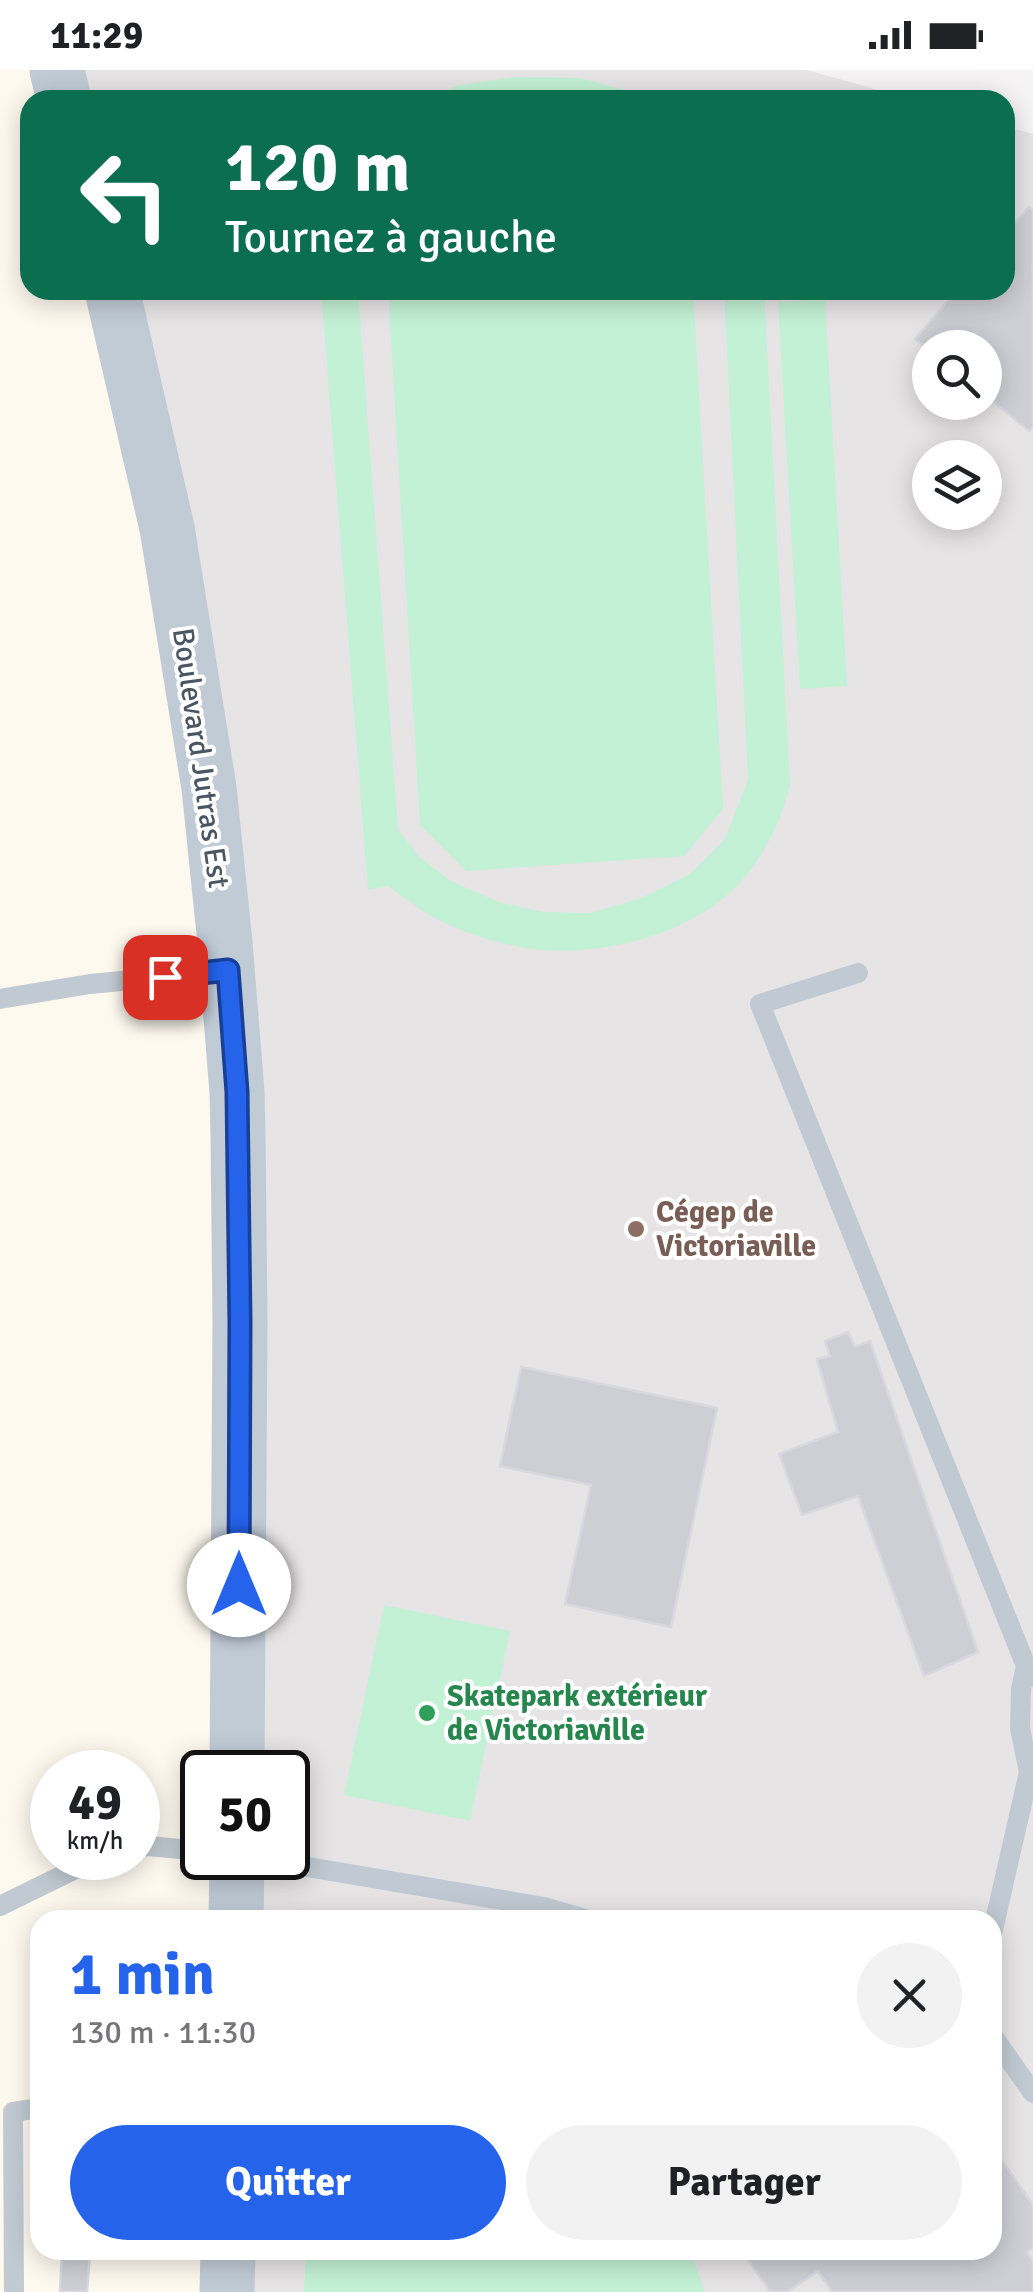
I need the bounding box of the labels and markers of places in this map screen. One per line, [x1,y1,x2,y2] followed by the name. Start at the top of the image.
[123,935,208,1020] pin
[656,1194,816,1265] place label: Cégep de Victoriaville
[625,1218,647,1240] marker: Cégep de Victoriaville
[447,1678,707,1749] place label: Skatepark extérieur de Victoriaville
[416,1702,438,1724] marker: Skatepark extérieur de Victoriaville

